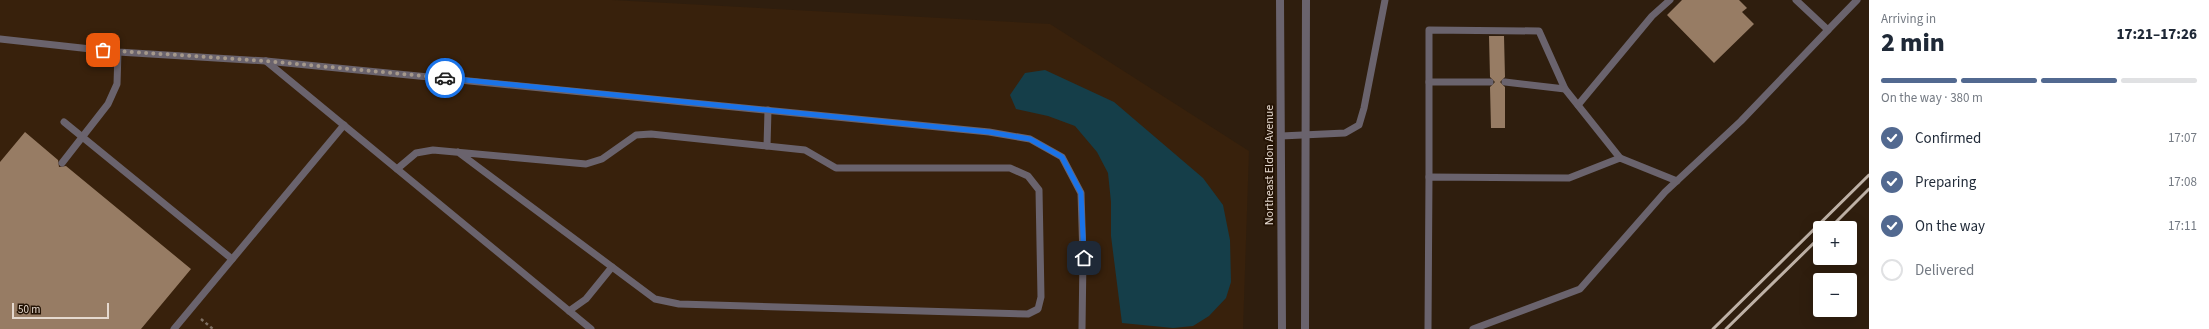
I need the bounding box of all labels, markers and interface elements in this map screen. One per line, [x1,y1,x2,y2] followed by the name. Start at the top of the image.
[1881,10,1936,28] text: Arriving in
[1881,24,1945,61] text: 2 min
[2116,24,2197,45] text: 17:21–17:26
[86,33,120,67] pin
[92,39,114,61] icon: bag
[425,58,465,98] courier
[434,67,456,89] icon: car
[1881,89,1983,107] text: On the way · 380 m
[1261,105,1278,225] street label: Northeast Eldon Avenue
[1881,127,1903,149] icon: check
[1915,128,1981,149] text: Confirmed
[2168,129,2197,147] text: 17:07
[1881,171,1903,193] icon: check
[1915,172,1976,193] text: Preparing
[2168,173,2197,191] text: 17:08
[1881,215,1903,237] icon: check
[1915,216,1985,237] text: On the way
[2168,217,2197,235] text: 17:11
[1813,221,1857,317] map controls
[1813,221,1857,265] button: +
[1067,241,1101,275] pin
[1073,247,1095,269] icon: home
[1915,260,1974,281] text: Delivered
[1813,273,1857,317] button: −
[12,301,109,320] scale bar
[18,302,40,317] text: 50 m

